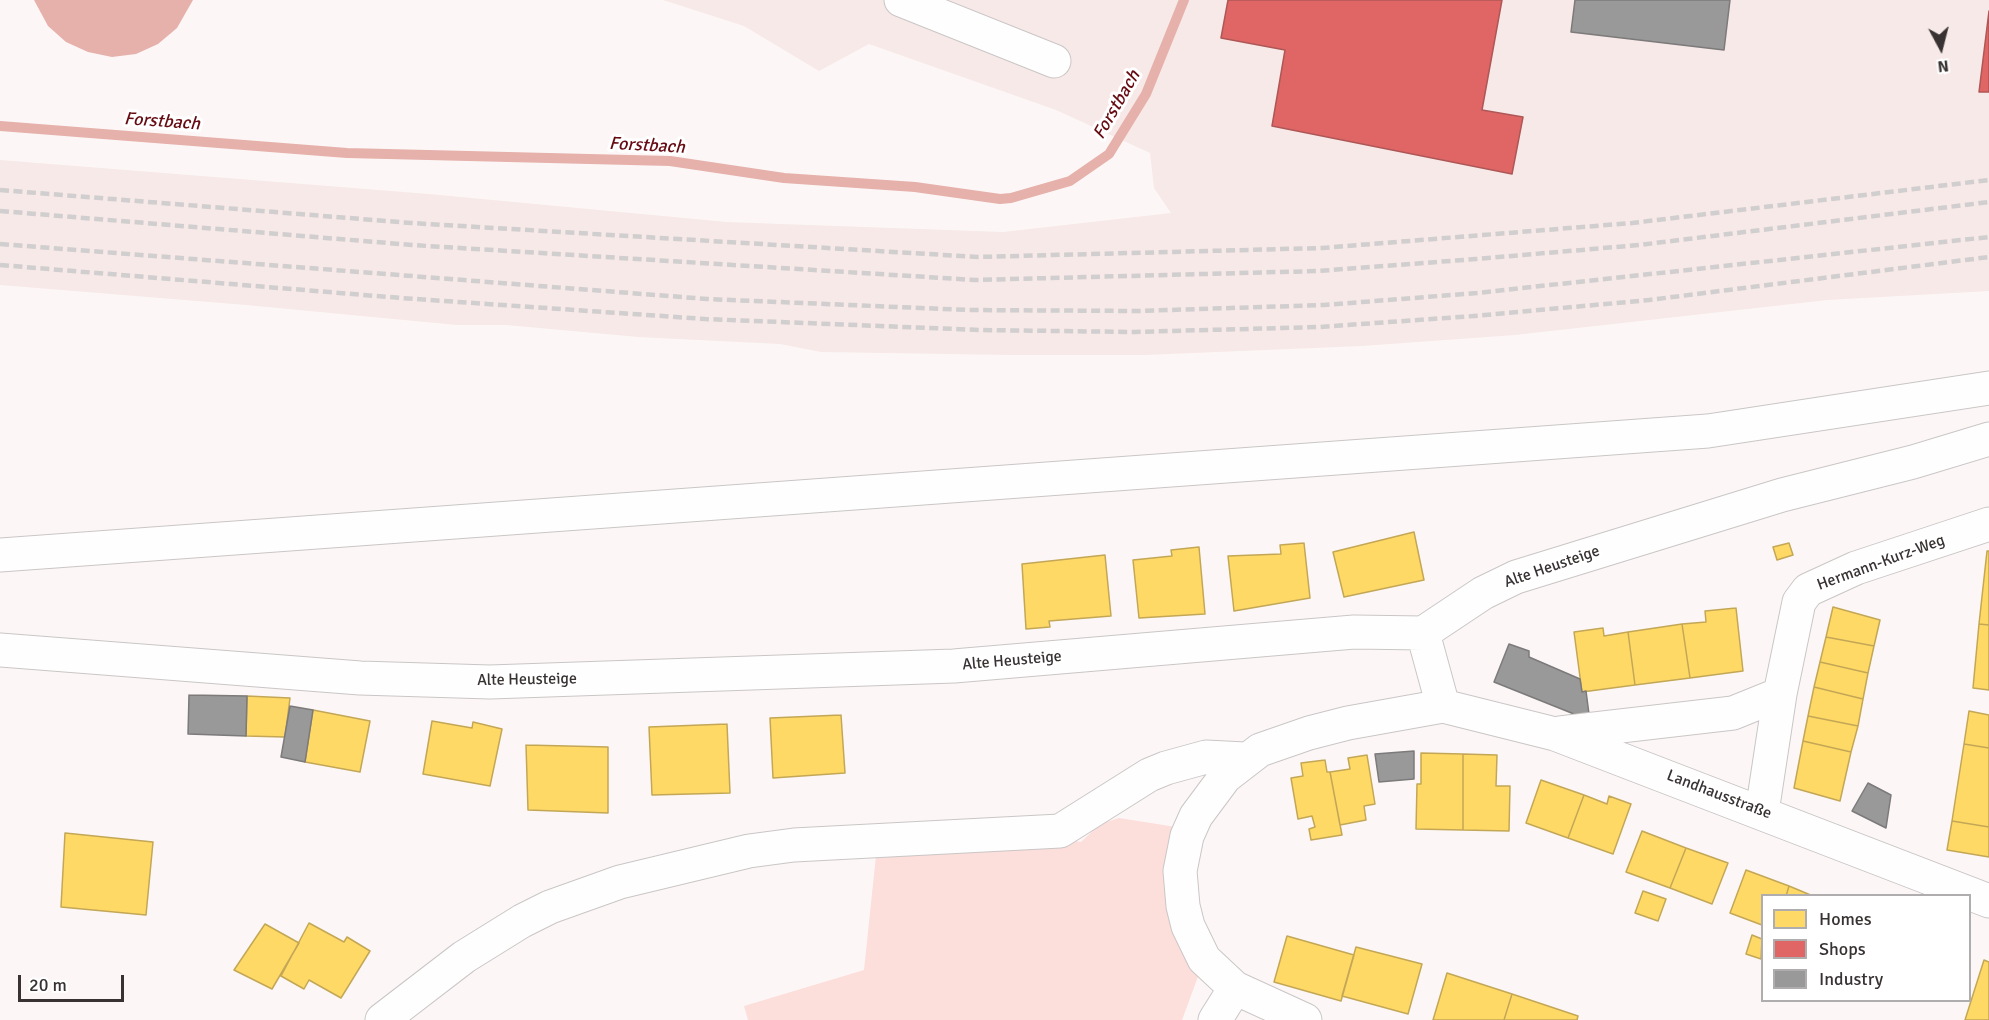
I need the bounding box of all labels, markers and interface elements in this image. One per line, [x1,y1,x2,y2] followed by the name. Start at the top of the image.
[1911,18,1971,78] north arrow
[1936,55,1950,76] text: N
[1089,67,1145,143] water label: Forstbach
[123,109,201,135] water label: Forstbach
[609,133,685,159] water label: Forstbach
[1814,531,1948,595] street label: Hermann-Kurz-Weg
[1502,542,1602,592] street label: Alte Heusteige
[961,647,1063,675] street label: Alte Heusteige
[477,670,577,690] street label: Alte Heusteige
[1664,766,1774,824] street label: Landhausstraße
[1761,894,1971,1002] legend
[1819,908,1872,930] text: Homes
[1819,938,1866,960] text: Shops
[21,963,128,1001] scale bar
[1819,968,1883,990] text: Industry
[29,974,67,996] text: 20 m

